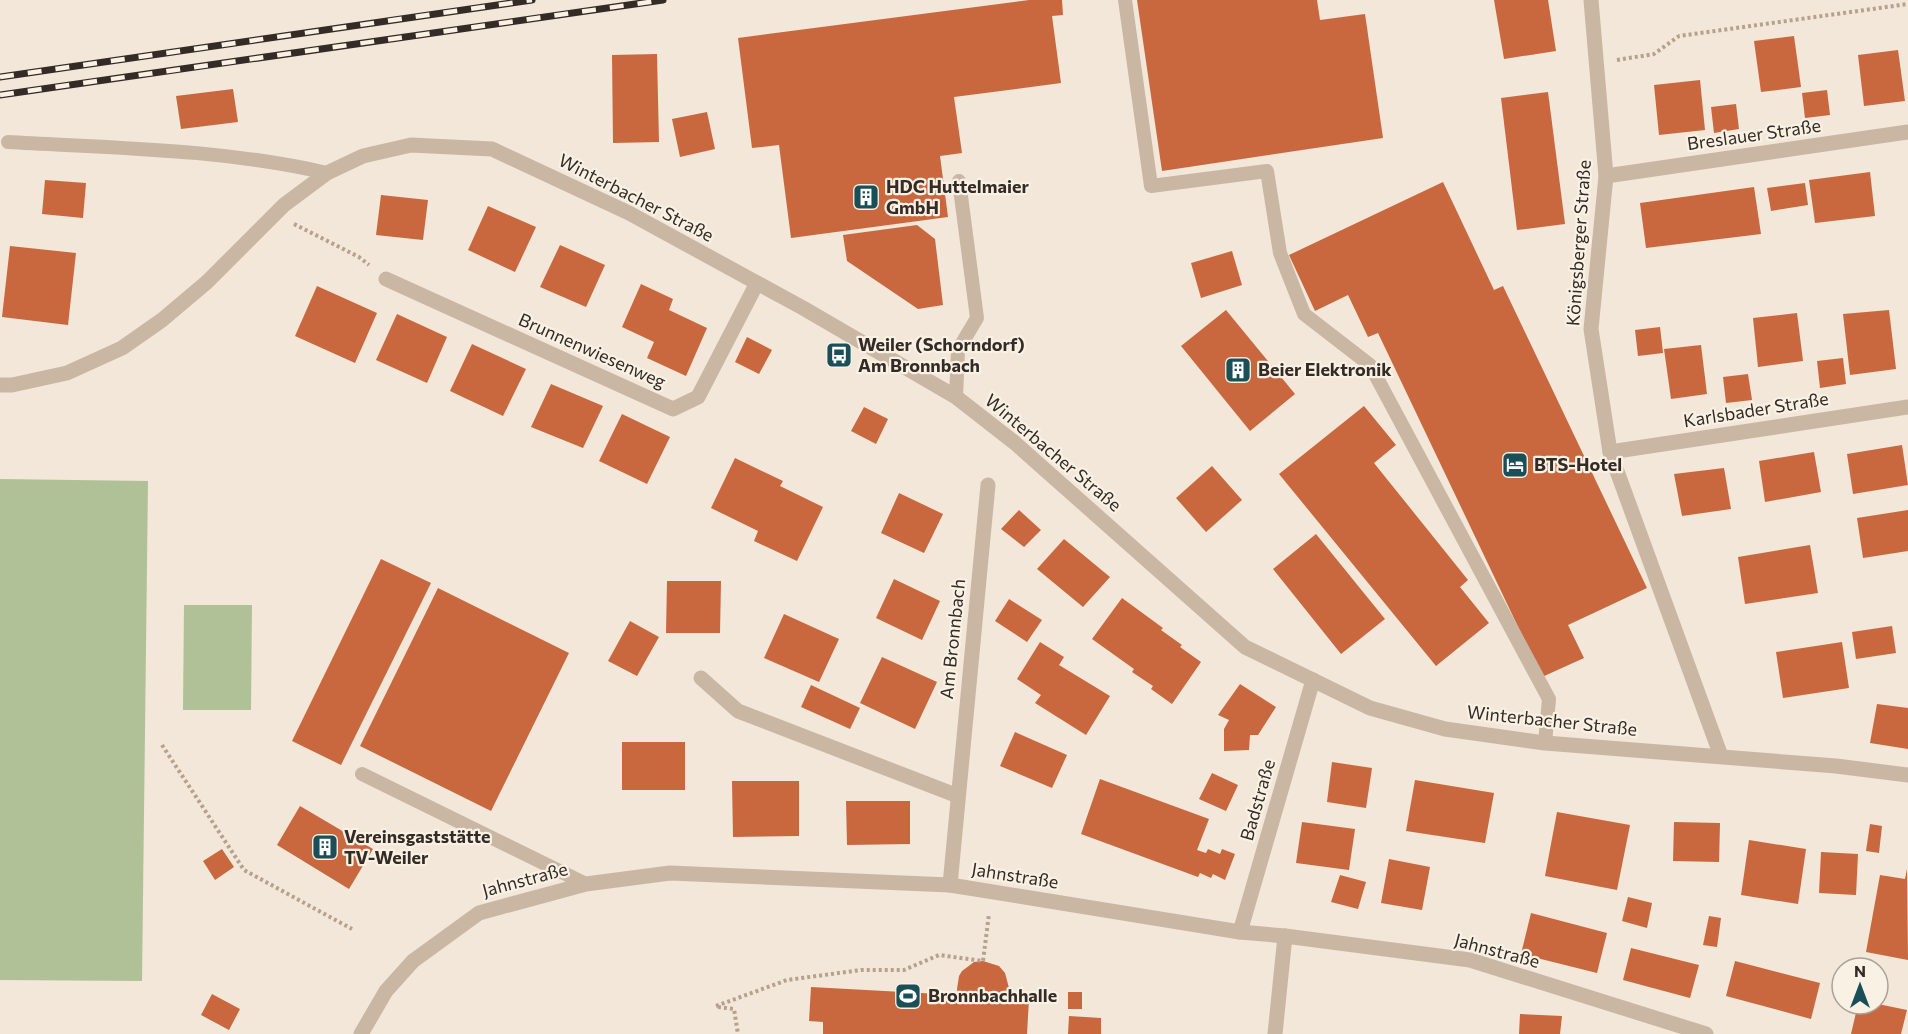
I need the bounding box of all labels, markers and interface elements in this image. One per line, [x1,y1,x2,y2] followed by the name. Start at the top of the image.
[1686,114,1822,154] street label: Breslauer Straße
[555,148,718,246] street label: Winterbacher Straße
[1561,159,1595,327] street label: Königsberger Straße
[886,175,1029,218] place label: HDC Huttelmaier GmbH
[851,182,881,212] building icon: HDC Huttelmaier GmbH
[515,308,670,393] street label: Brunnenwiesenweg
[858,333,1025,376] place label: Weiler (Schorndorf) Am Bronnbach
[824,340,854,370] bus stop icon: Weiler (Schorndorf) Am Bronnbach
[1223,355,1253,385] building icon: Beier Elektronik
[1258,358,1392,380] place label: Beier Elektronik
[1682,387,1830,431] street label: Karlsbader Straße
[981,389,1126,516] street label: Winterbacher Straße
[1500,450,1530,480] hotel icon: BTS-Hotel
[1534,453,1622,475] place label: BTS-Hotel
[935,578,969,700] street label: Am Bronnbach
[1466,700,1638,740] street label: Winterbacher Straße
[1235,756,1279,843] street label: Badstraße
[344,825,491,868] place label: Vereinsgaststätte TV-Weiler
[310,832,340,862] building icon: Vereinsgaststätte TV-Weiler
[480,857,570,901] street label: Jahnstraße
[970,857,1060,893] street label: Jahnstraße
[1452,928,1542,972] street label: Jahnstraße
[1830,956,1890,1016] north arrow
[1854,961,1866,980] text: N
[893,981,923,1011] sports icon: Bronnbachhalle
[928,984,1057,1006] place label: Bronnbachhalle

